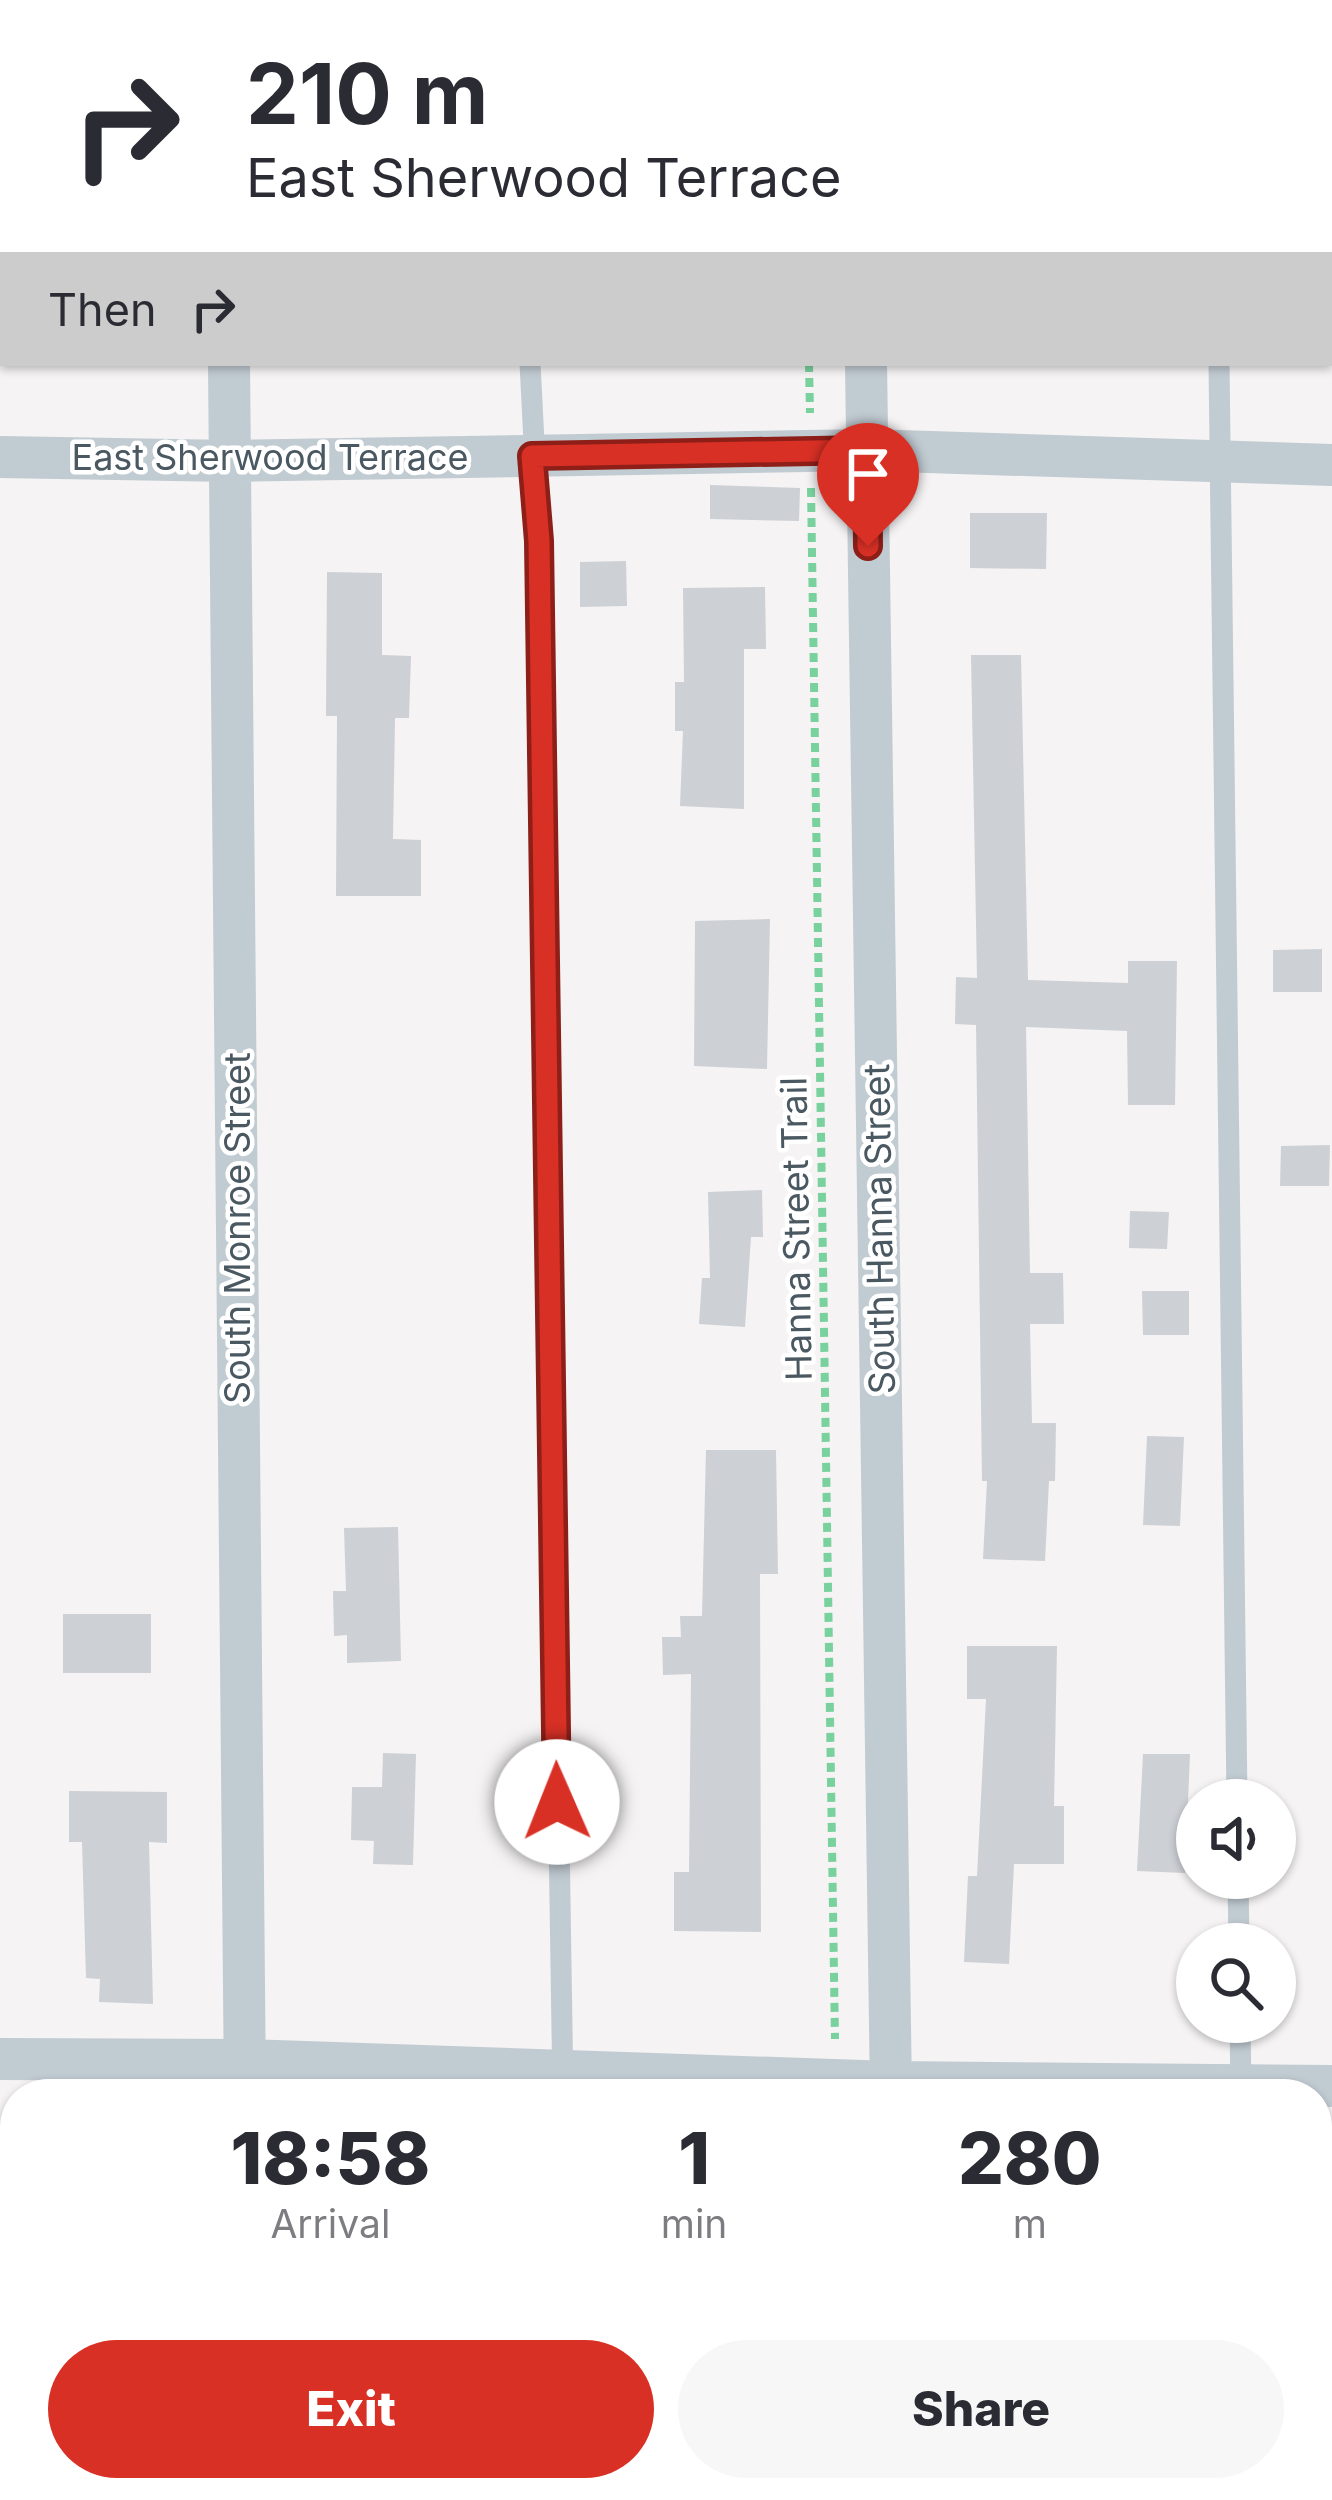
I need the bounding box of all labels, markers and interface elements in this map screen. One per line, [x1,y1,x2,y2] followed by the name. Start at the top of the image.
[246,43,488,144] text: 210 m
[48,48,204,204] icon: right
[246,145,841,210] text: East Sherwood Terrace
[180,276,246,342] icon: right
[48,282,156,337] text: Then
[817,423,919,546] pin
[72,435,468,479] street label: East Sherwood Terrace
[835,441,901,507] icon: arrive
[215,1052,259,1404] street label: South Monroe Street
[854,1063,904,1395] street label: South Hanna Street
[771,1077,821,1381] street label: Hanna Street Trail
[494,1739,620,1865] position arrow
[1176,1779,1296,2043] map controls
[1176,1779,1296,1899] button: sound
[1176,1923,1296,2043] button: search
[231,2114,430,2201] text: 18:58
[678,2114,710,2201] text: 1
[958,2114,1101,2201] text: 280
[270,2200,390,2247] text: Arrival
[661,2200,727,2247] text: min
[1013,2200,1047,2247] text: m
[48,2340,654,2478] button: Exit
[678,2340,1284,2478] button: Share

